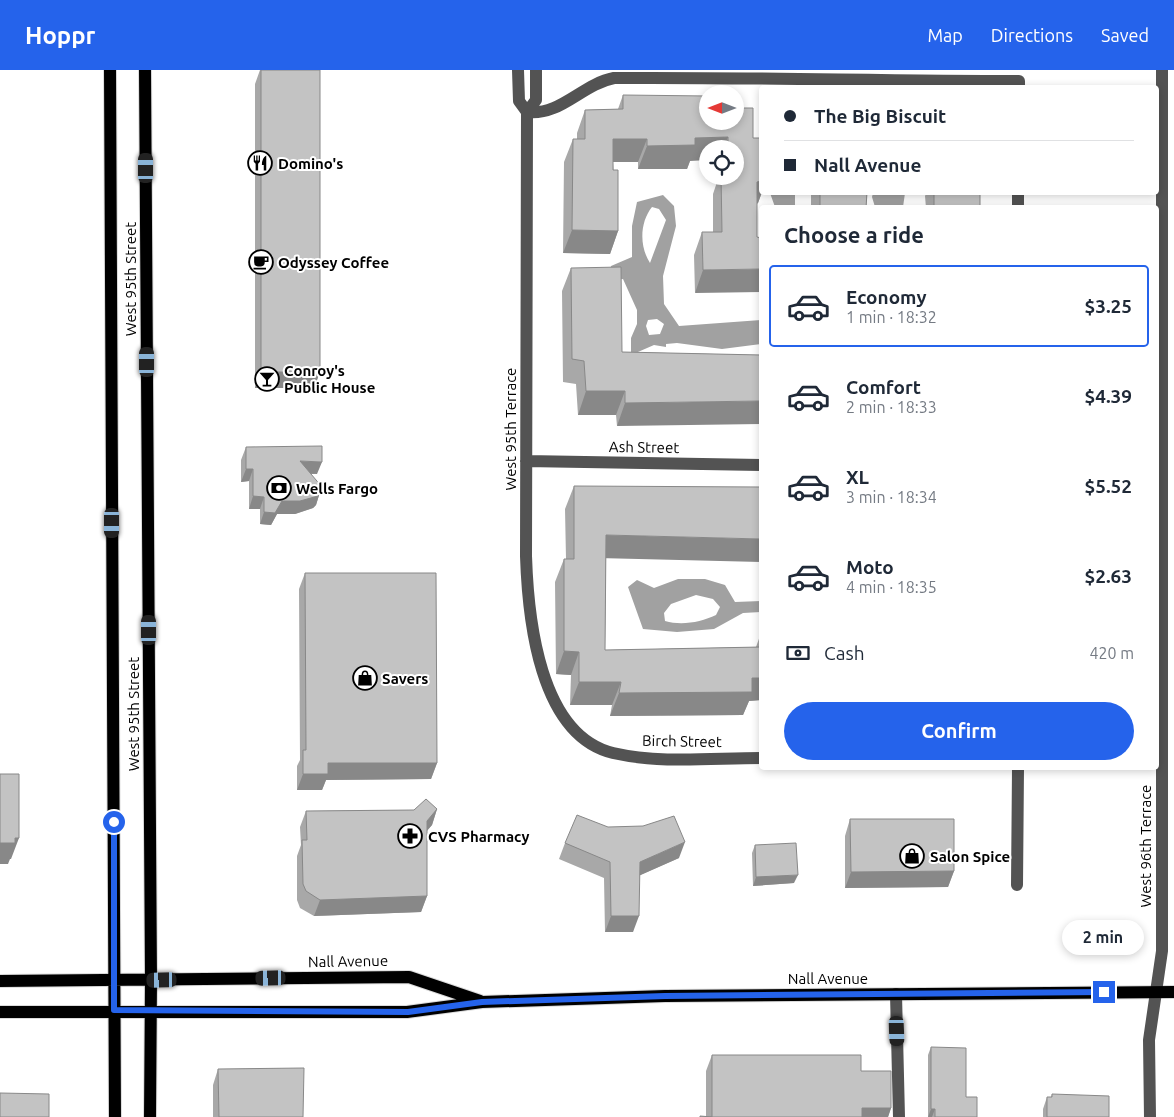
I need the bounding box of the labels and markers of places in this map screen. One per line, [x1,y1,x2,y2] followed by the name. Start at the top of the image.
[247,150,273,176] restaurant icon: Domino's
[278,155,343,172] place label: Domino's
[248,249,274,275] cafe icon: Odyssey Coffee
[278,254,389,271] place label: Odyssey Coffee
[284,362,375,396] place label: Conroy's Public House
[254,366,280,392] bar icon: Conroy's Public House
[266,475,292,501] bank icon: Wells Fargo
[296,480,378,497] place label: Wells Fargo
[352,665,378,691] shop icon: Savers
[382,670,428,687] place label: Savers
[397,823,423,849] pharmacy icon: CVS Pharmacy
[428,828,530,845] place label: CVS Pharmacy
[899,843,925,869] shop icon: Salon Spice
[930,848,1010,865] place label: Salon Spice

